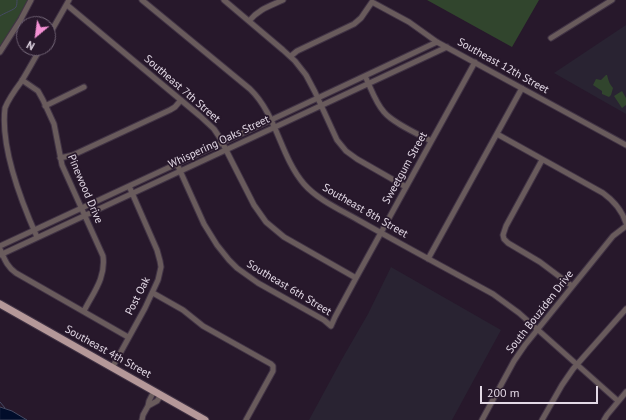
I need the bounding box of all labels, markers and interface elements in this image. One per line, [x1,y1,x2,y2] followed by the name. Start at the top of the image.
[16,16,56,56] north arrow
[455,35,551,97] street label: Southeast 12th Street
[24,38,37,54] text: N
[141,52,223,126] street label: Southeast 7th Street
[166,113,272,171] street label: Whispering Oaks Street
[380,130,430,206] street label: Sweetgum Street
[64,152,106,226] street label: Pinewood Drive
[320,181,410,241] street label: Southeast 8th Street
[244,257,334,319] street label: Southeast 6th Street
[504,268,576,356] street label: South Bouziden Drive
[123,275,153,317] street label: Post Oak
[63,323,153,381] street label: Southeast 4th Street
[482,378,600,404] scale bar
[487,385,520,400] text: 200 m

